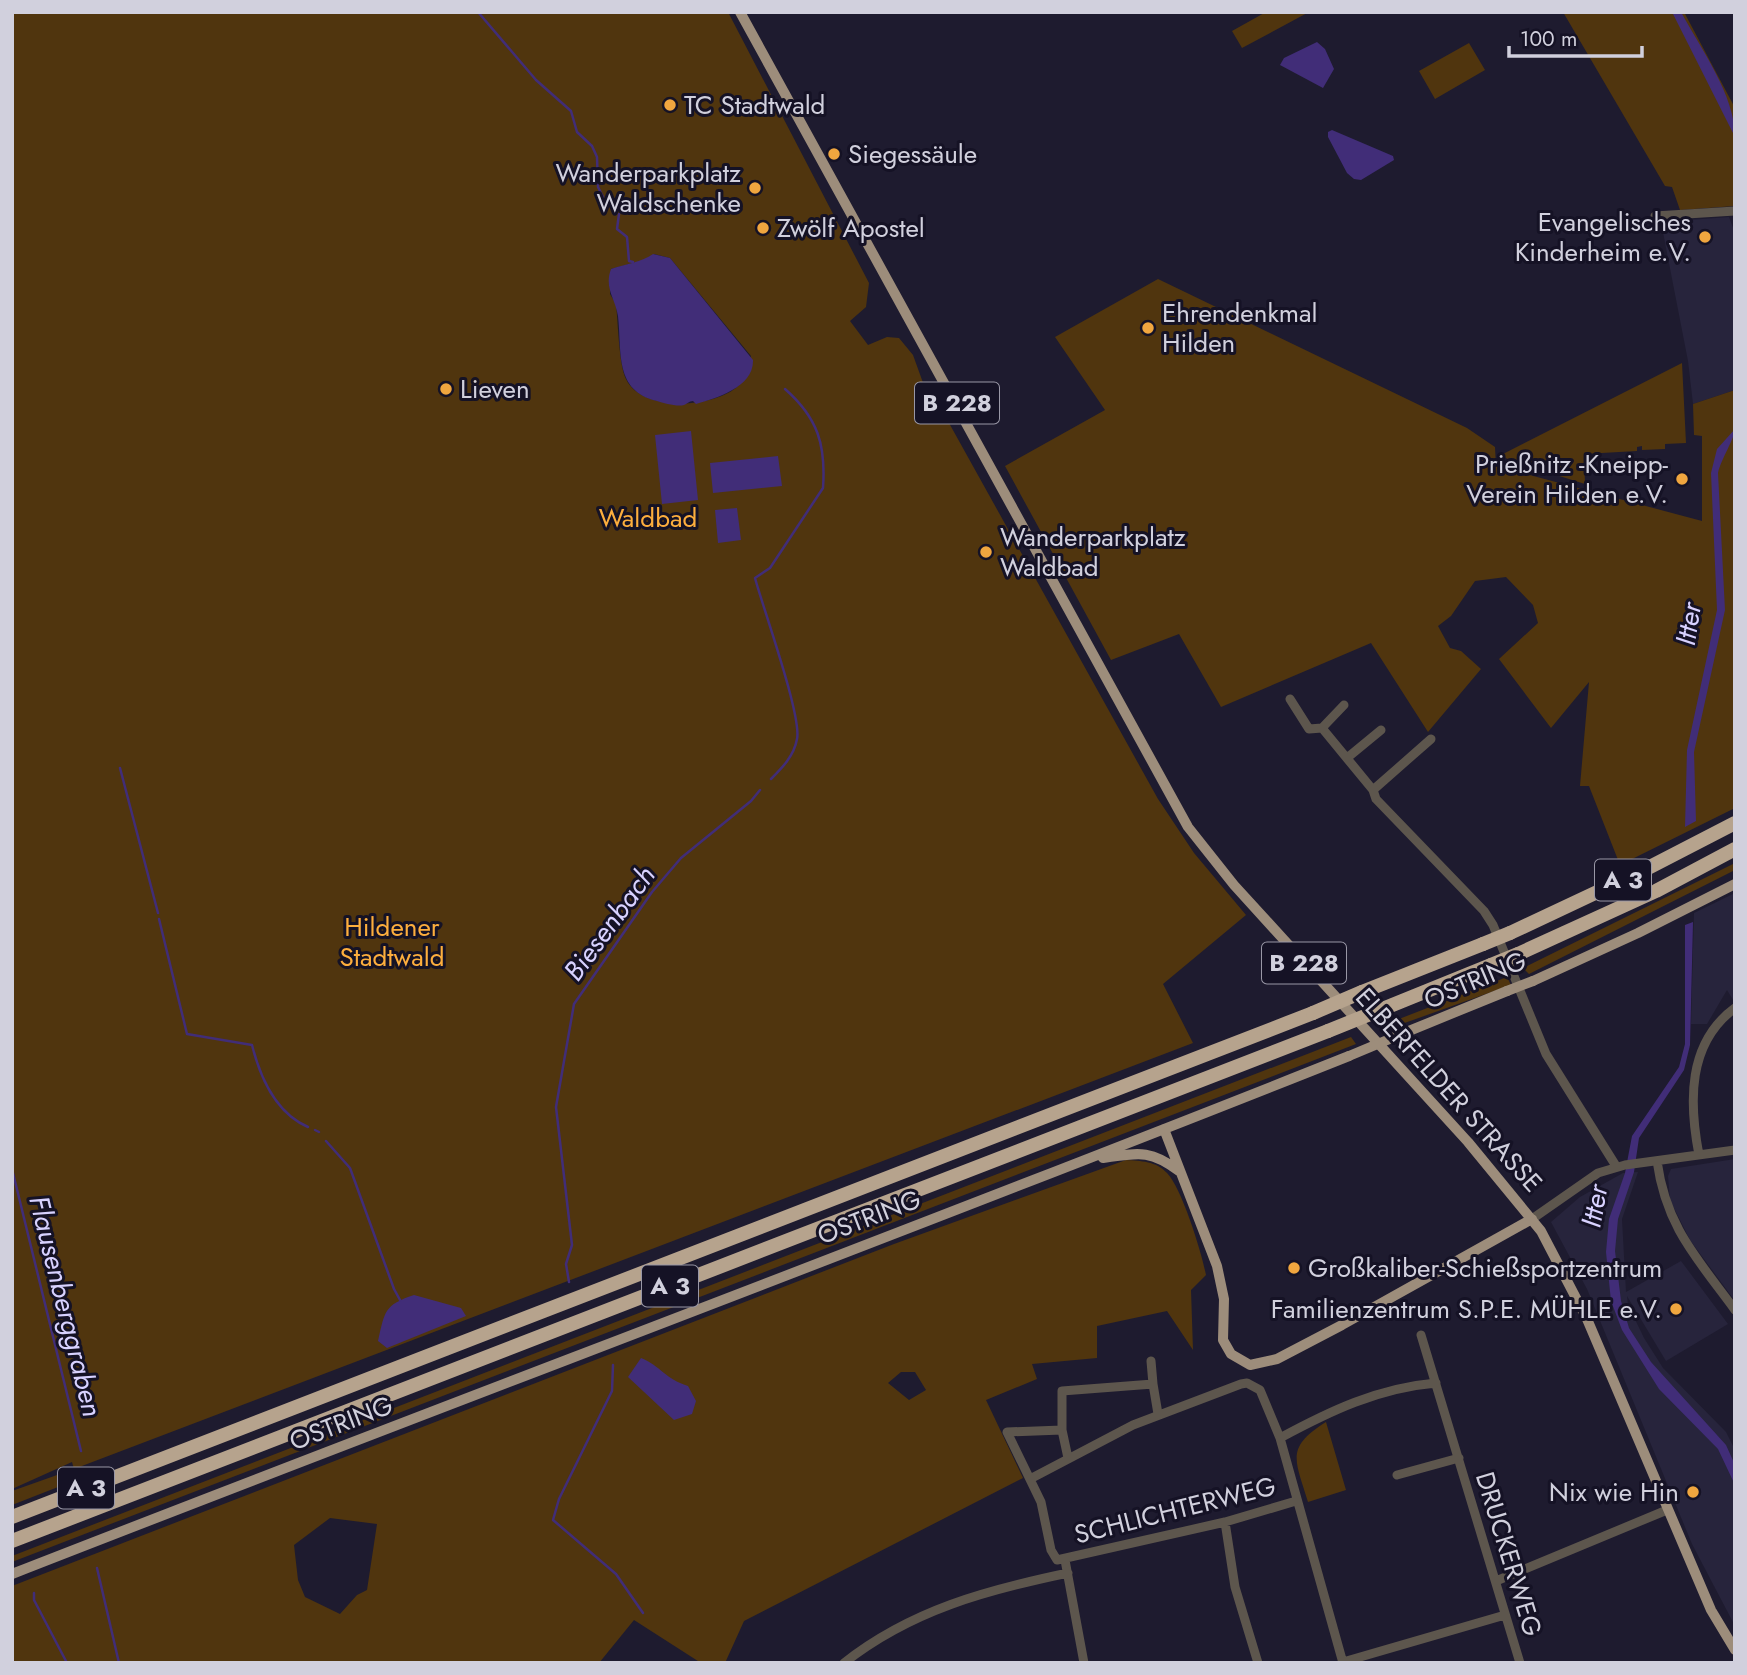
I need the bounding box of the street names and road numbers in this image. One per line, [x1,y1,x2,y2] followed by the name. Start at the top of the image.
[915,382,999,424] road number: B 228
[1595,860,1651,900] road number: A 3
[1418,941,1532,1019] street label: OSTRING
[1262,943,1346,984] road number: B 228
[1347,979,1551,1201] street label: ELBERFELDER STRASSE
[812,1180,926,1254] street label: OSTRING
[642,1266,698,1306] road number: A 3
[284,1386,398,1460] street label: OSTRING
[1070,1467,1280,1553] street label: SCHLICHTERWEG
[1466,1467,1552,1641] street label: DRUCKERWEG
[58,1468,114,1508] road number: A 3

